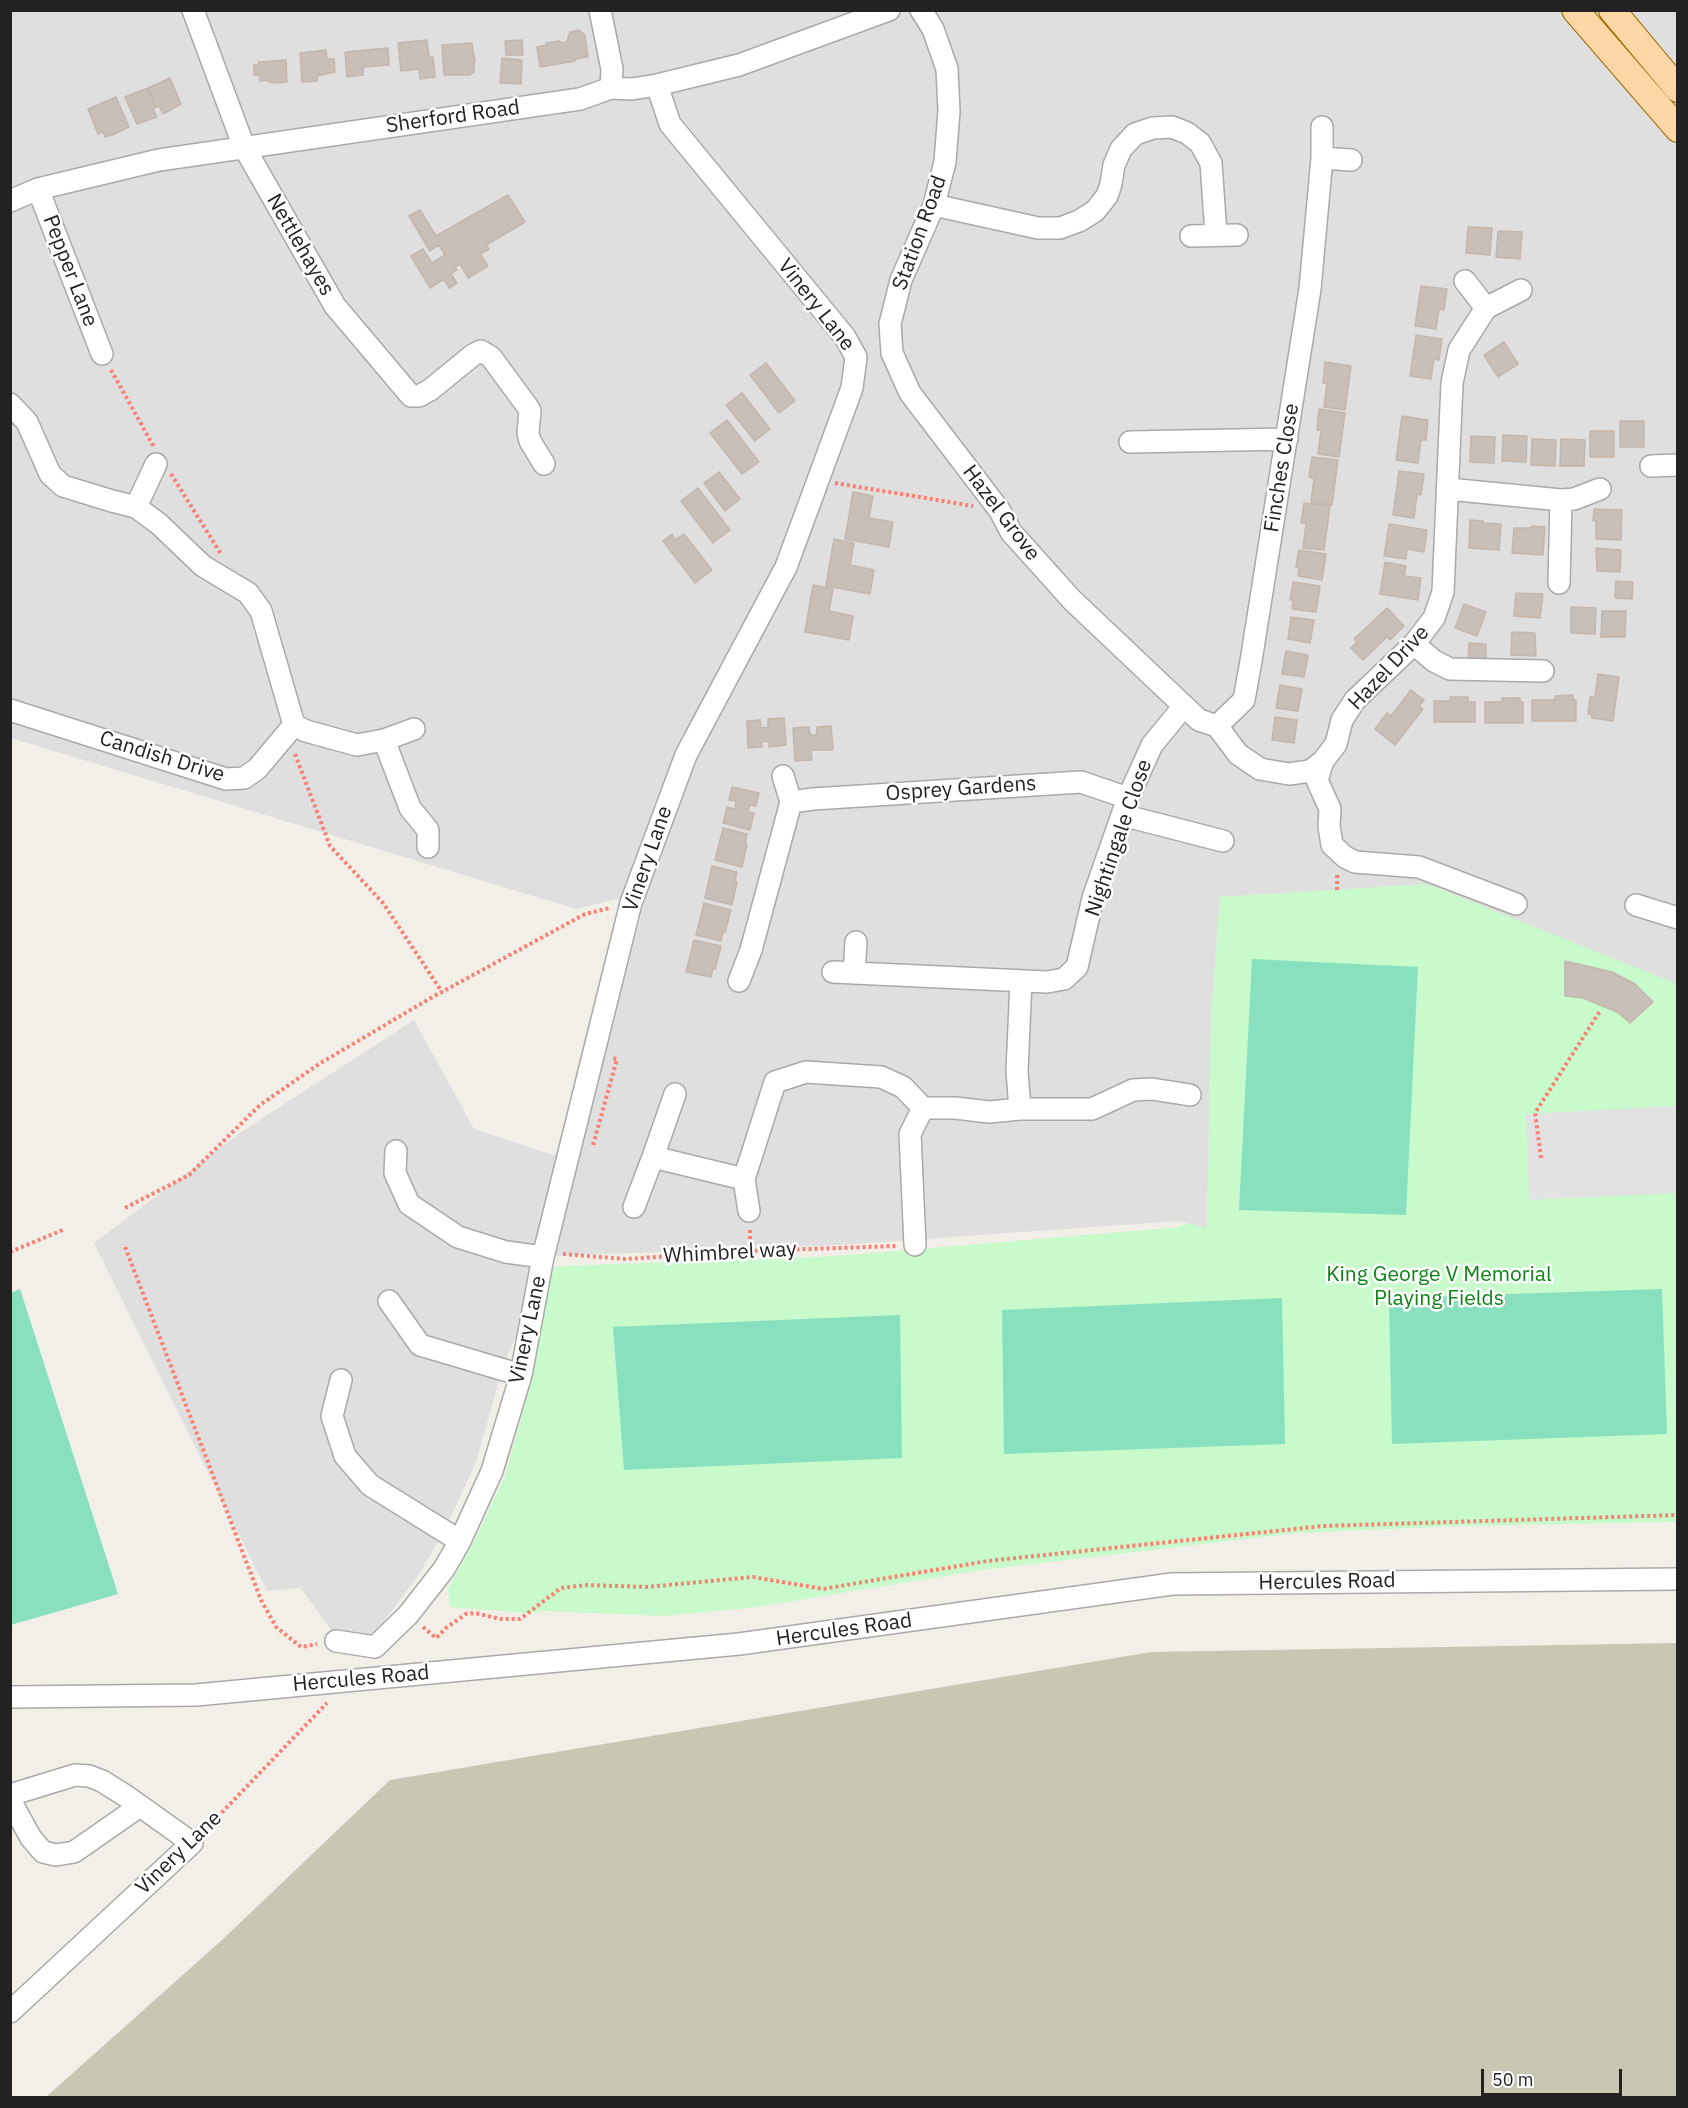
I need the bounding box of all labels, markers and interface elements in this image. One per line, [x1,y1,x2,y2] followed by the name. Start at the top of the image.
[384,95,522,139] street label: Sherford Road
[888,172,952,294] street label: Station Road
[261,190,339,300] street label: Nettlehayes
[37,212,103,330] street label: Pepper Lane
[772,254,860,356] street label: Vinery Lane
[1259,402,1305,534] street label: Finches Close
[957,460,1045,566] street label: Hazel Grove
[1343,620,1435,716] street label: Hazel Drive
[96,726,228,788] street label: Candish Drive
[1080,756,1158,920] street label: Nightingale Close
[885,771,1037,807] street label: Osprey Gardens
[618,803,678,915] street label: Vinery Lane
[663,1237,797,1269] street label: Whimbrel way
[1326,1262,1552,1312] park label: King George V Memorial Playing Fields
[504,1274,552,1386] street label: Vinery Lane
[1258,1568,1396,1596] street label: Hercules Road
[774,1608,914,1652] street label: Hercules Road
[292,1660,430,1698] street label: Hercules Road
[131,1806,227,1900] street label: Vinery Lane
[1484,2057,1625,2095] scale bar
[1492,2068,1534,2091] text: 50 m

